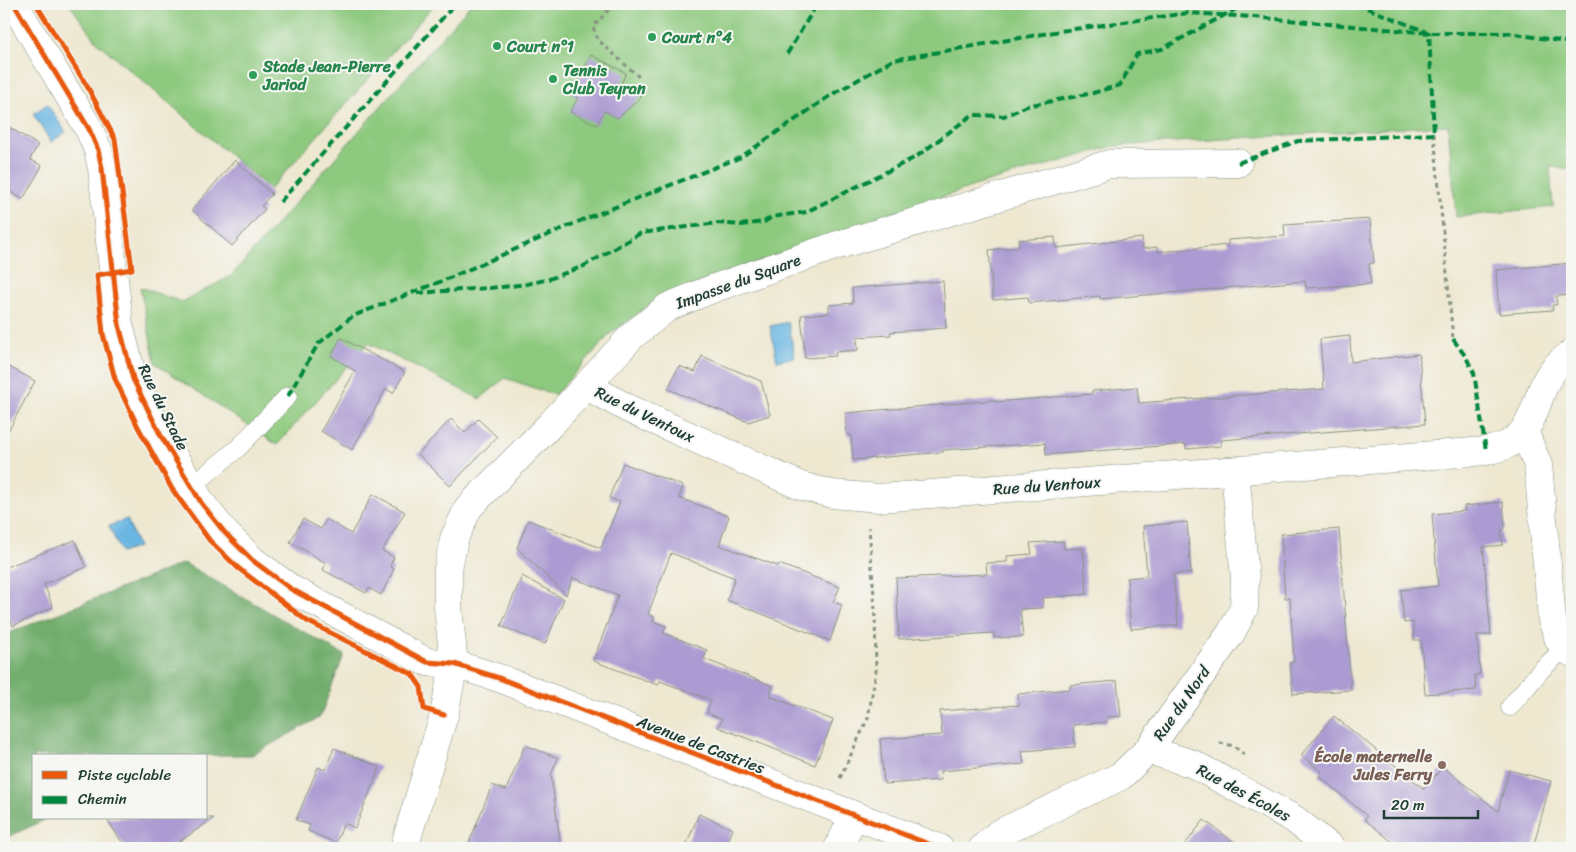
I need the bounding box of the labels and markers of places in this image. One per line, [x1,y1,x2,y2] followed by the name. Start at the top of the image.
[661,23,732,52] place label: Court n°4
[646,31,658,43] marker: Court n°4
[506,32,574,61] place label: Court n°1
[491,40,503,52] marker: Court n°1
[262,52,392,99] place label: Stade Jean-Pierre Jariod
[562,56,646,103] place label: Tennis Club Teyran
[247,69,259,81] marker: Stade Jean-Pierre Jariod
[547,73,559,85] marker: Tennis Club Teyran
[1314,742,1433,789] place label: École maternelle Jules Ferry
[1436,759,1448,771] marker: École maternelle Jules Ferry

